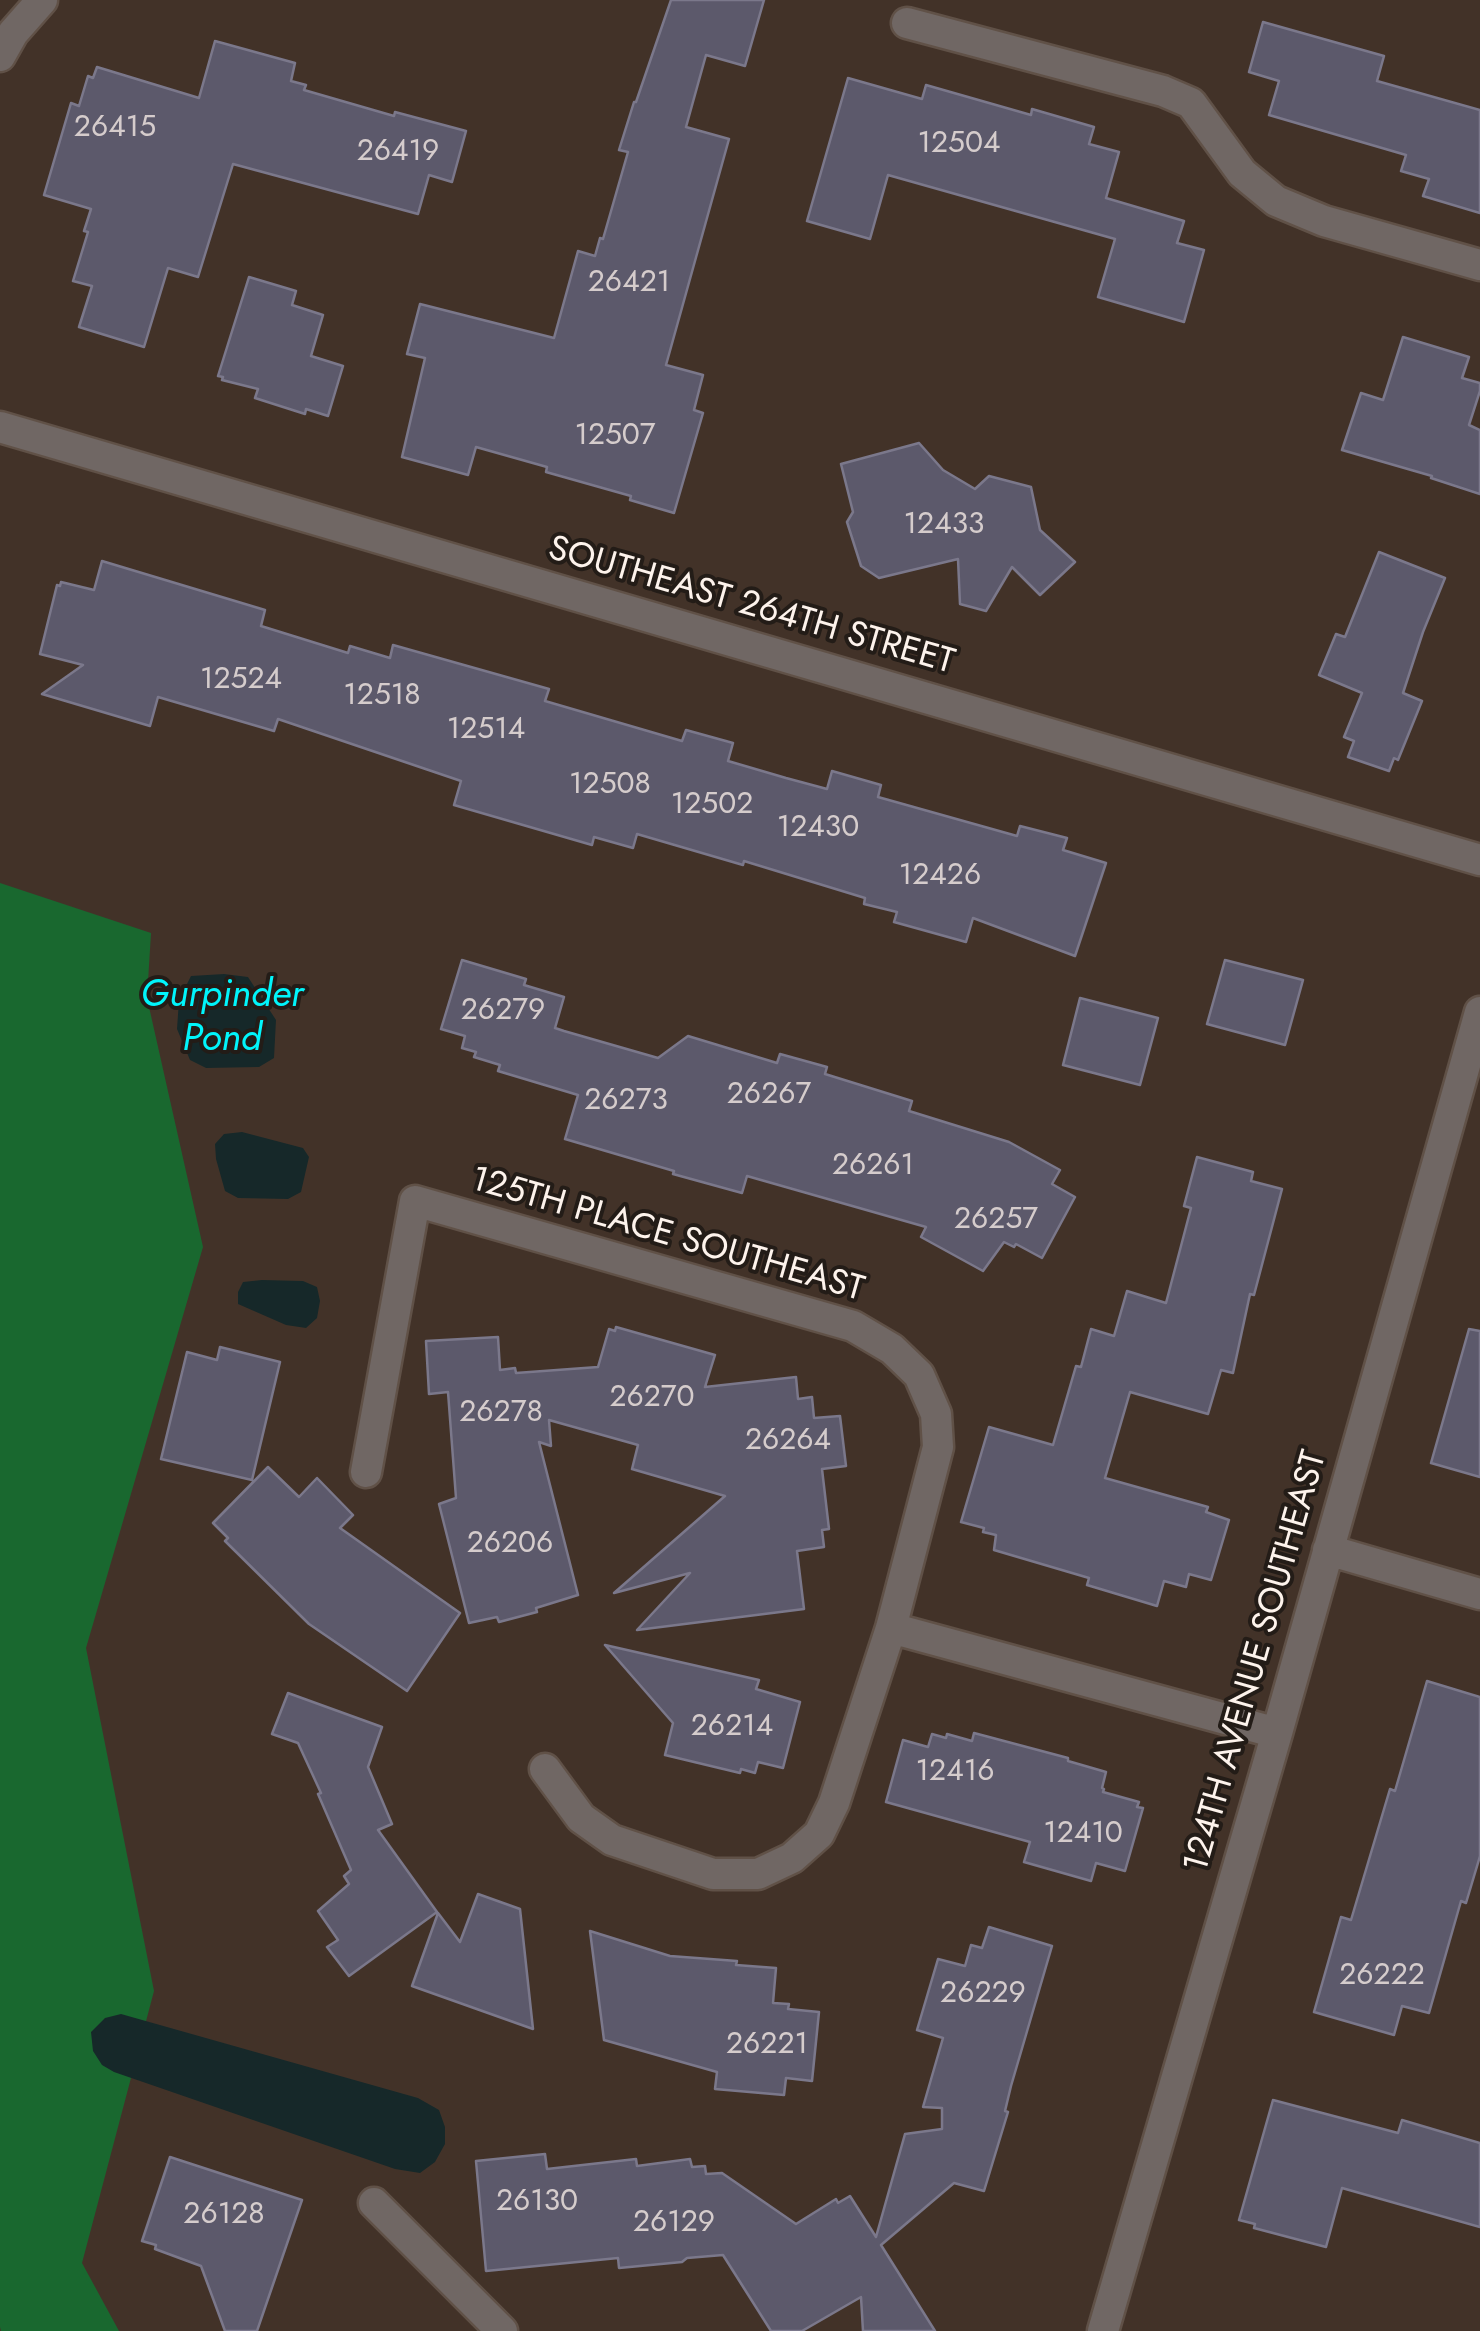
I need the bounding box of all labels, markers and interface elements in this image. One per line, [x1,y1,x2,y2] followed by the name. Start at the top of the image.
[74,111,156,147] house number: 26415
[918,127,1000,163] house number: 12504
[357,135,439,171] house number: 26419
[588,266,670,302] house number: 26421
[574,419,656,455] house number: 12507
[904,508,984,544] house number: 12433
[543,529,959,685] street label: SOUTHEAST 264TH STREET
[200,663,282,699] house number: 12524
[343,679,421,715] house number: 12518
[447,713,525,749] house number: 12514
[569,768,651,804] house number: 12508
[671,788,753,824] house number: 12502
[777,811,859,847] house number: 12430
[899,859,981,895] house number: 12426
[140,974,304,1064] water label: Gurpinder Pond
[461,994,545,1030] house number: 26279
[727,1078,811,1114] house number: 26267
[584,1084,668,1120] house number: 26273
[832,1149,914,1185] house number: 26261
[466,1160,868,1312] street label: 125TH PLACE SOUTHEAST
[954,1203,1038,1239] house number: 26257
[609,1381,695,1417] house number: 26270
[459,1396,543,1432] house number: 26278
[745,1424,831,1460] house number: 26264
[1177,1446,1337,1878] street label: 124TH AVENUE SOUTHEAST
[467,1527,553,1563] house number: 26206
[691,1710,773,1746] house number: 26214
[916,1755,994,1791] house number: 12416
[1043,1817,1123,1853] house number: 12410
[1339,1959,1425,1995] house number: 26222
[940,1977,1026,2013] house number: 26229
[726,2028,808,2064] house number: 26221
[496,2185,578,2221] house number: 26130
[183,2198,265,2234] house number: 26128
[633,2206,715,2242] house number: 26129

